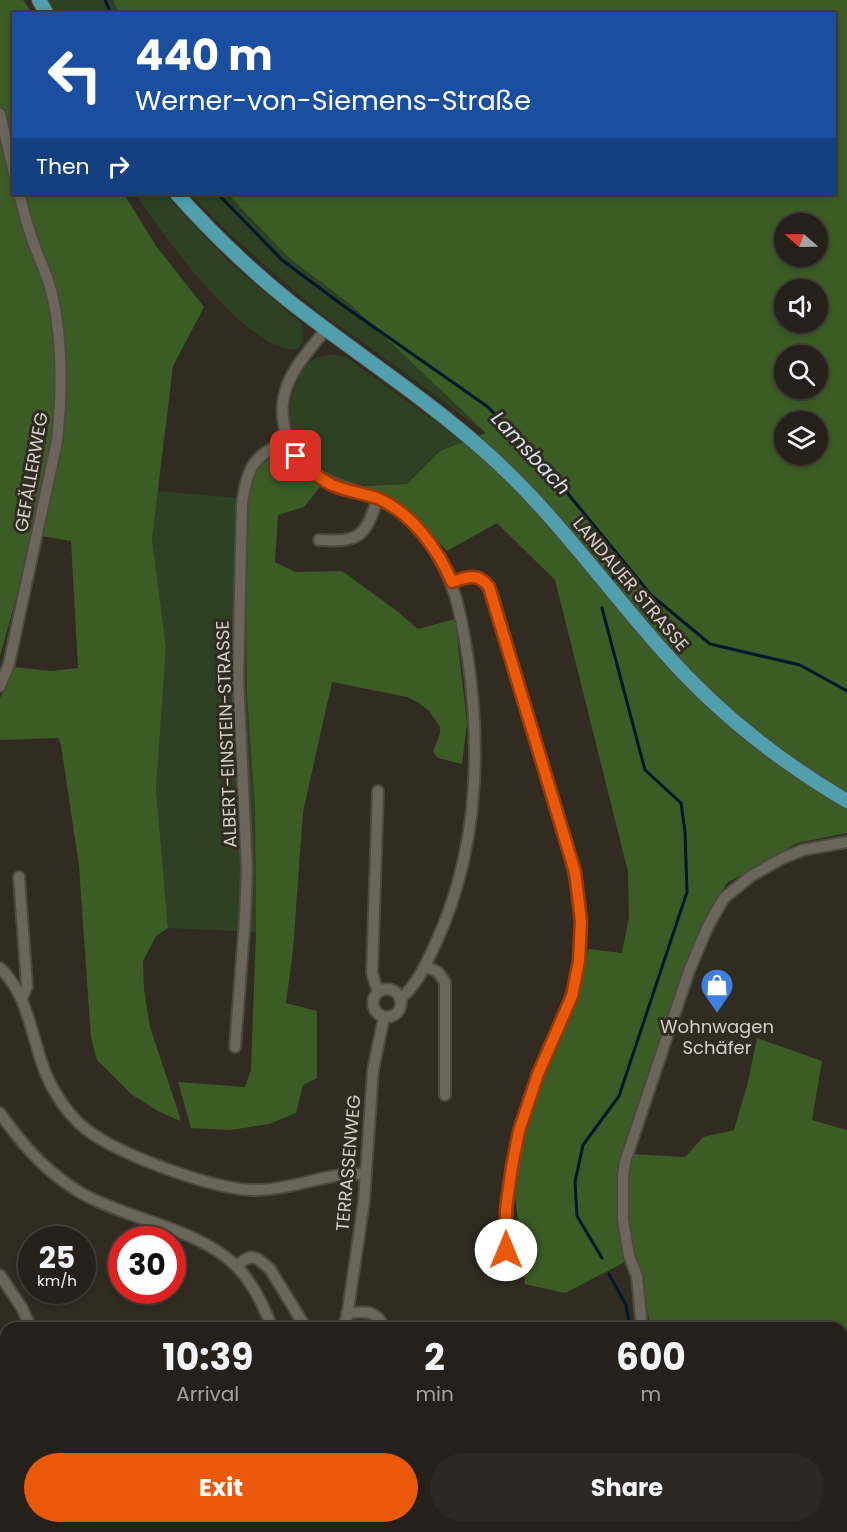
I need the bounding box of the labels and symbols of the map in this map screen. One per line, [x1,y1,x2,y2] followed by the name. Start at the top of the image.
[774,213,828,267] north arrow
[485,405,577,501] water label: Lamsbach
[8,410,54,534] street label: GEFÄLLERWEG
[270,430,321,481] pin
[567,511,695,657] street label: LANDAUER STRASSE
[210,620,242,848] street label: ALBERT-EINSTEIN-STRASSE
[699,967,735,1014] shop icon: Wohnwagen Schäfer
[660,1014,774,1060] place label: Wohnwagen Schäfer
[330,1094,366,1232] street label: TERRASSENWEG
[474,1218,538,1282] position arrow
[108,1226,186,1304] speed limit sign: 30

